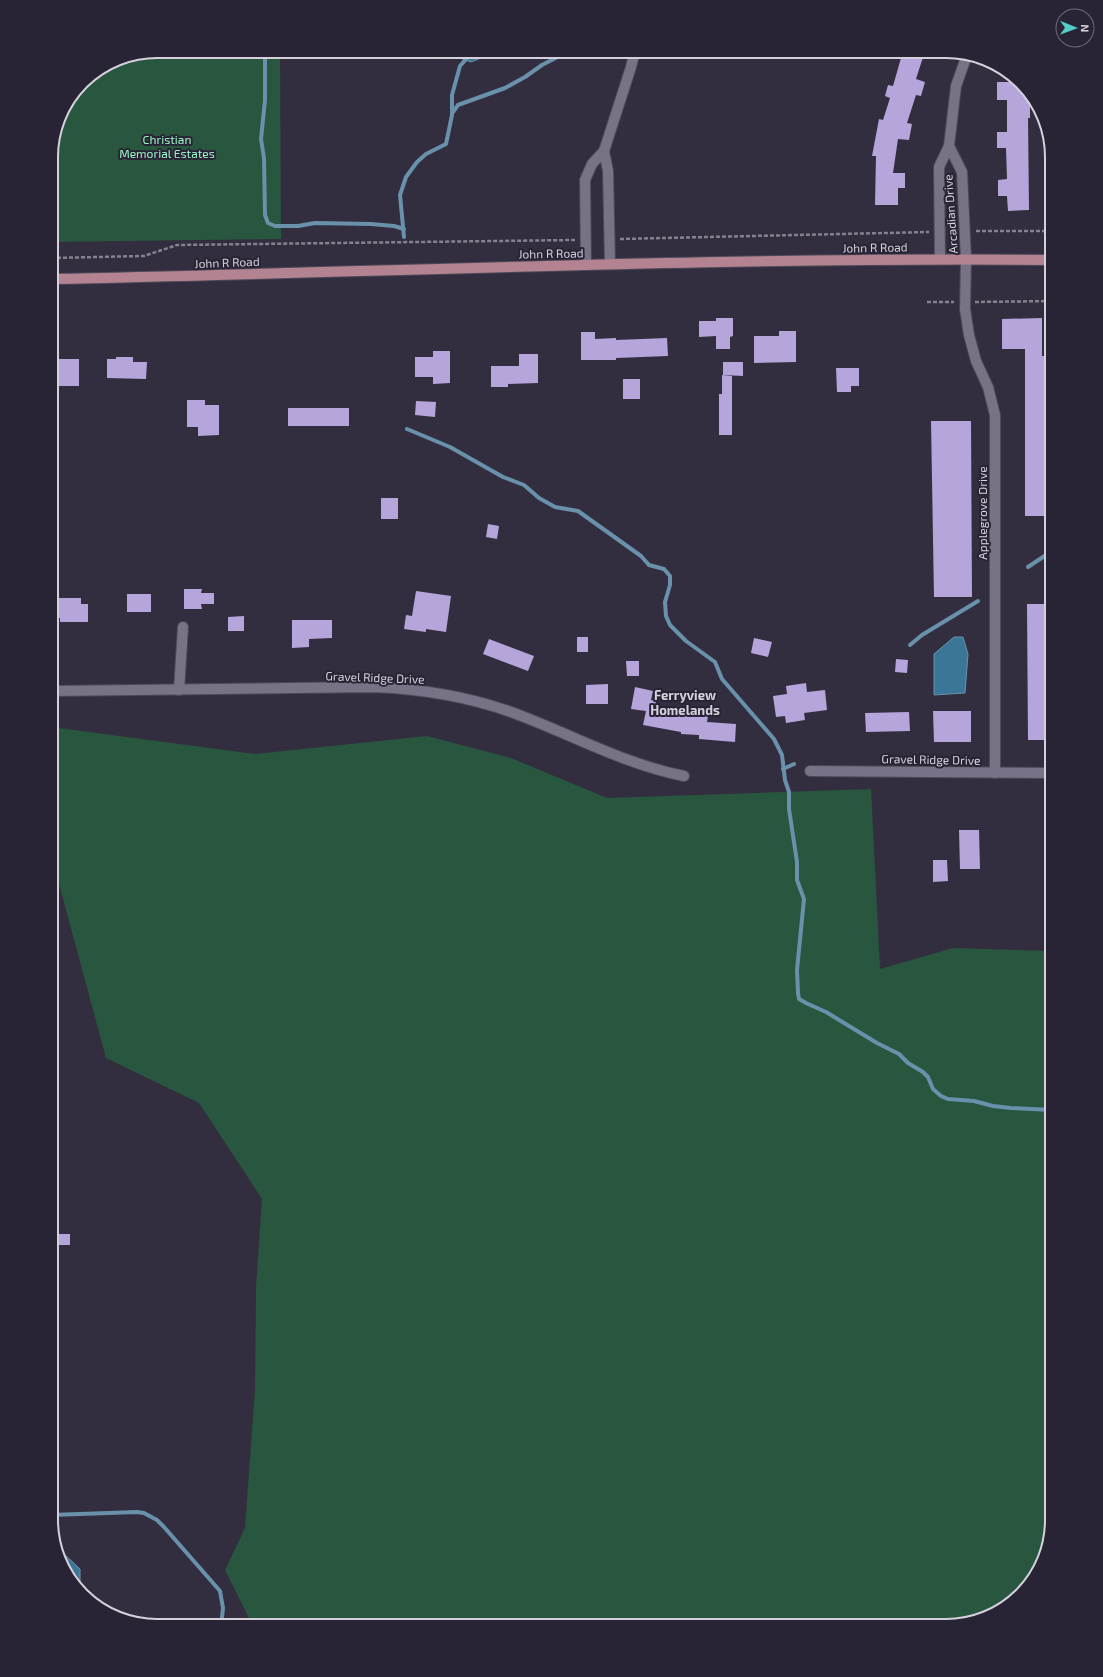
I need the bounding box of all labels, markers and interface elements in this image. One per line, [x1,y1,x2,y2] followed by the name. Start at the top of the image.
[1055,8,1095,48] north arrow
[1079,24,1092,32] text: N
[119,132,215,160] park label: Christian Memorial Estates
[940,174,960,254] street label: Arcadian Drive
[842,239,908,255] street label: John R Road
[518,245,584,261] street label: John R Road
[194,254,260,270] street label: John R Road
[975,466,989,560] street label: Applegrove Drive
[325,668,425,686] street label: Gravel Ridge Drive
[650,687,720,718] district label: Ferryview Homelands
[881,751,981,767] street label: Gravel Ridge Drive

